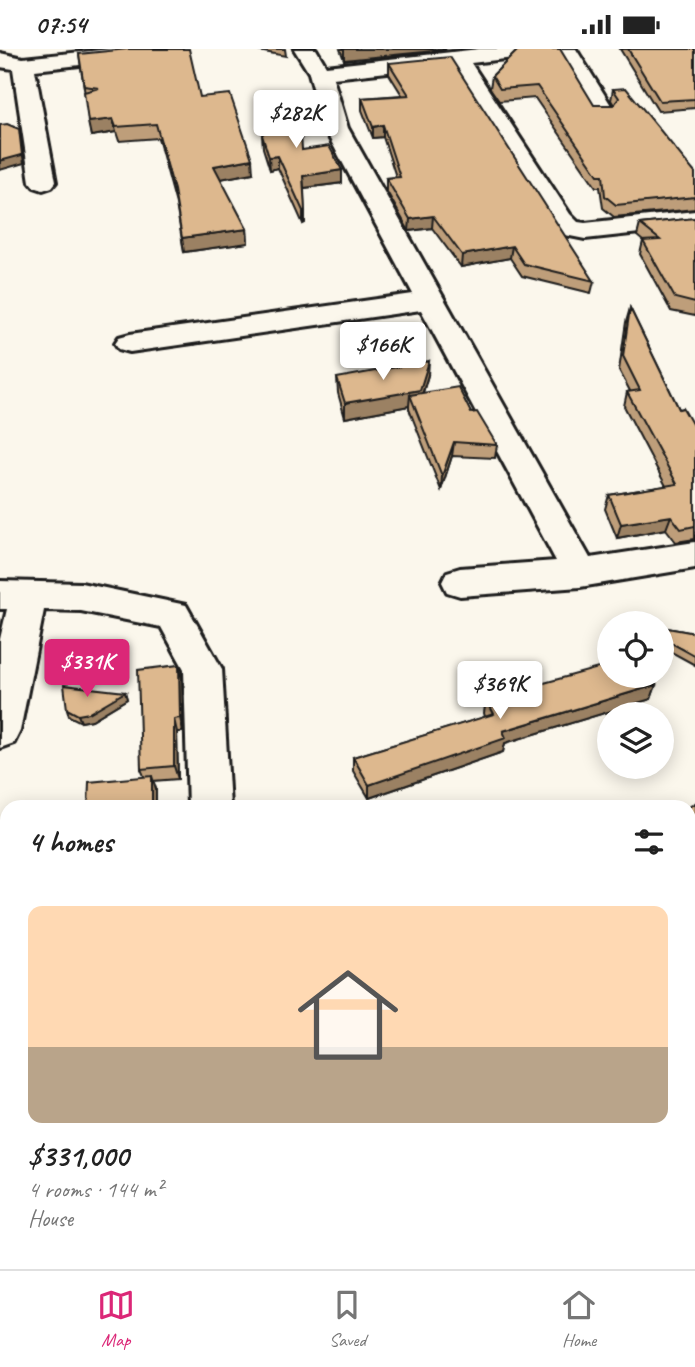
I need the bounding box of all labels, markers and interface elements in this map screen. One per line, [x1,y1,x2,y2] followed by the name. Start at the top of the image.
[35,8,86,41] text: 07:54
[247,91,345,150] pin: $282K
[269,98,323,127] text: $282K
[334,323,432,382] pin: $166K
[356,330,410,359] text: $166K
[597,611,674,779] map controls
[597,611,674,688] button: locate
[38,639,136,699] pin: $331K
[60,647,114,676] text: $331K
[451,661,549,721] pin: $369K
[473,669,527,698] text: $369K
[597,702,674,779] button: layers
[28,823,113,861] text: 4 homes
[630,823,668,861] icon: filters
[285,952,411,1078] icon: home
[28,1137,128,1175] text: $331,000
[28,1175,163,1204] text: 4 rooms · 144 m²
[28,1204,73,1233] text: House
[97,1286,135,1352] tab: Map
[328,1286,366,1352] tab: Saved
[560,1286,598,1352] tab: Home

